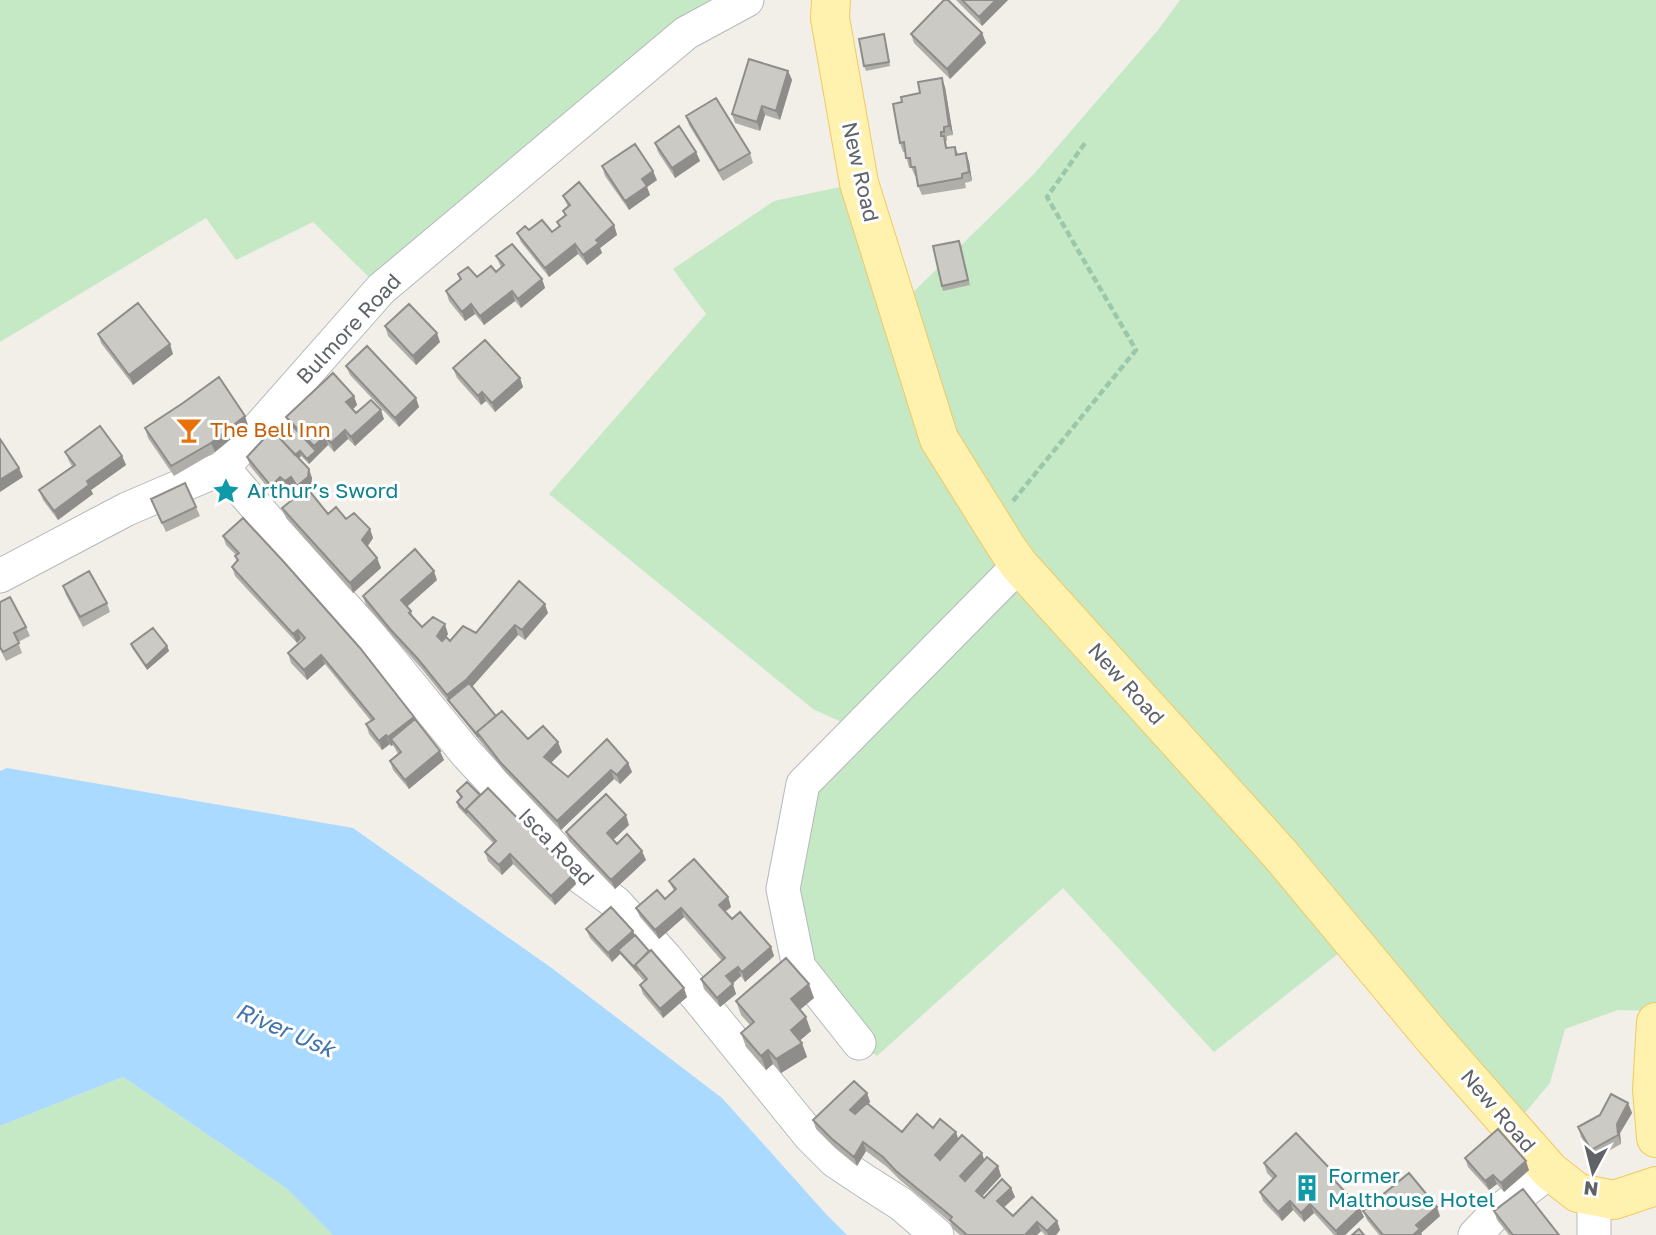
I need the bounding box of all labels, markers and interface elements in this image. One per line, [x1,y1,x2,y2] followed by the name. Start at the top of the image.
[837,119,885,224] street label: New Road
[290,268,406,389] street label: Bulmore Road
[174,415,204,445] bar icon: The Bell Inn
[210,416,331,442] place label: The Bell Inn
[211,476,241,506] place icon: Arthur’s Sword
[247,477,399,503] place label: Arthur’s Sword
[1083,637,1170,730] street label: New Road
[513,802,600,890] street label: Isca Road
[232,996,341,1063] water label: River Usk
[1456,1063,1542,1157] street label: New Road
[1558,1137,1628,1207] north arrow
[1328,1162,1495,1212] place label: Former Malthouse Hotel
[1292,1173,1322,1203] building icon: Former Malthouse Hotel
[1582,1177,1599,1202] text: N

